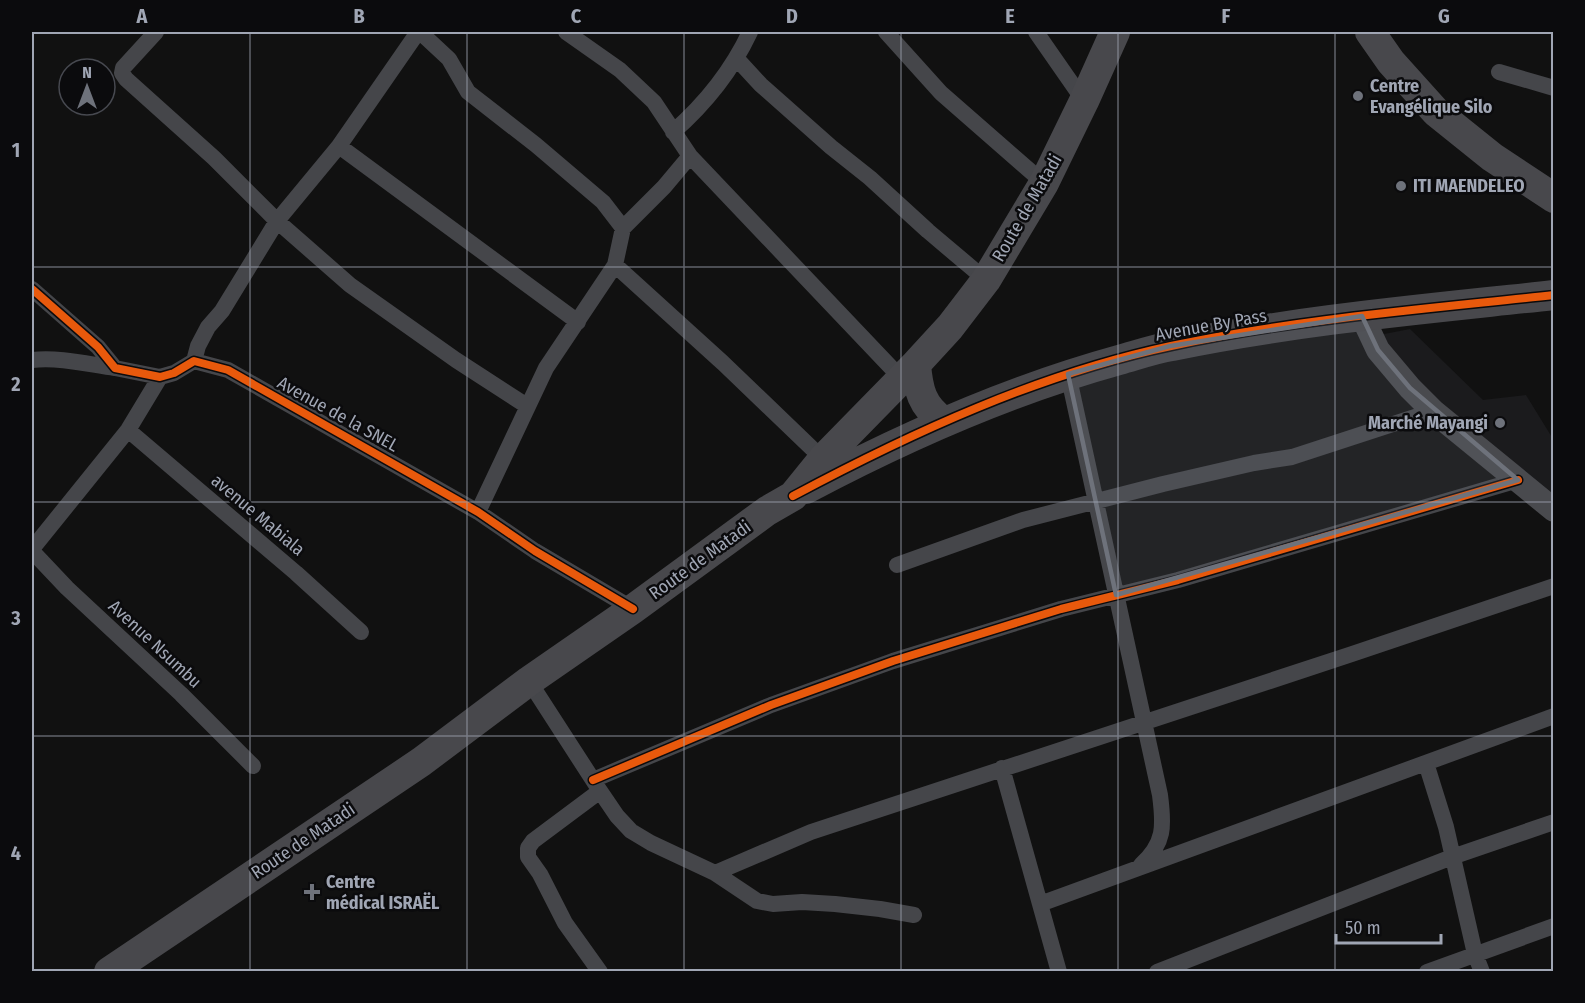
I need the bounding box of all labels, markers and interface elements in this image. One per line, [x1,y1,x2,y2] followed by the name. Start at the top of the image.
[136,4,149,28] text: A
[353,4,365,28] text: B
[571,4,582,28] text: C
[786,4,798,28] text: D
[1005,4,1015,28] text: E
[1222,4,1231,28] text: F
[1438,4,1450,28] text: G
[57,57,117,117] north arrow
[82,63,92,82] text: N
[1370,75,1493,118] place label: Centre Evangélique Silo
[1351,89,1365,103] marker: Centre Evangélique Silo
[12,138,20,162] text: 1
[987,150,1067,266] street label: Route de Matadi
[1413,175,1525,197] place label: ITI MAENDELEO
[1394,179,1408,193] marker: ITI MAENDELEO
[1154,304,1269,346] street label: Avenue By Pass
[10,372,21,396] text: 2
[274,372,402,456] street label: Avenue de la SNEL
[1368,412,1488,434] place label: Marché Mayangi
[1493,416,1507,430] marker: Marché Mayangi
[207,470,309,561] street label: avenue Mabiala
[645,516,755,604] street label: Route de Matadi
[104,595,206,693] street label: Avenue Nsumbu
[10,606,21,630] text: 3
[247,798,359,884] street label: Route de Matadi
[11,841,21,865] text: 4
[326,871,440,914] place label: Centre médical ISRAËL
[303,883,321,901] marker: Centre médical ISRAËL
[1336,907,1441,945] scale bar
[1345,917,1381,939] text: 50 m

